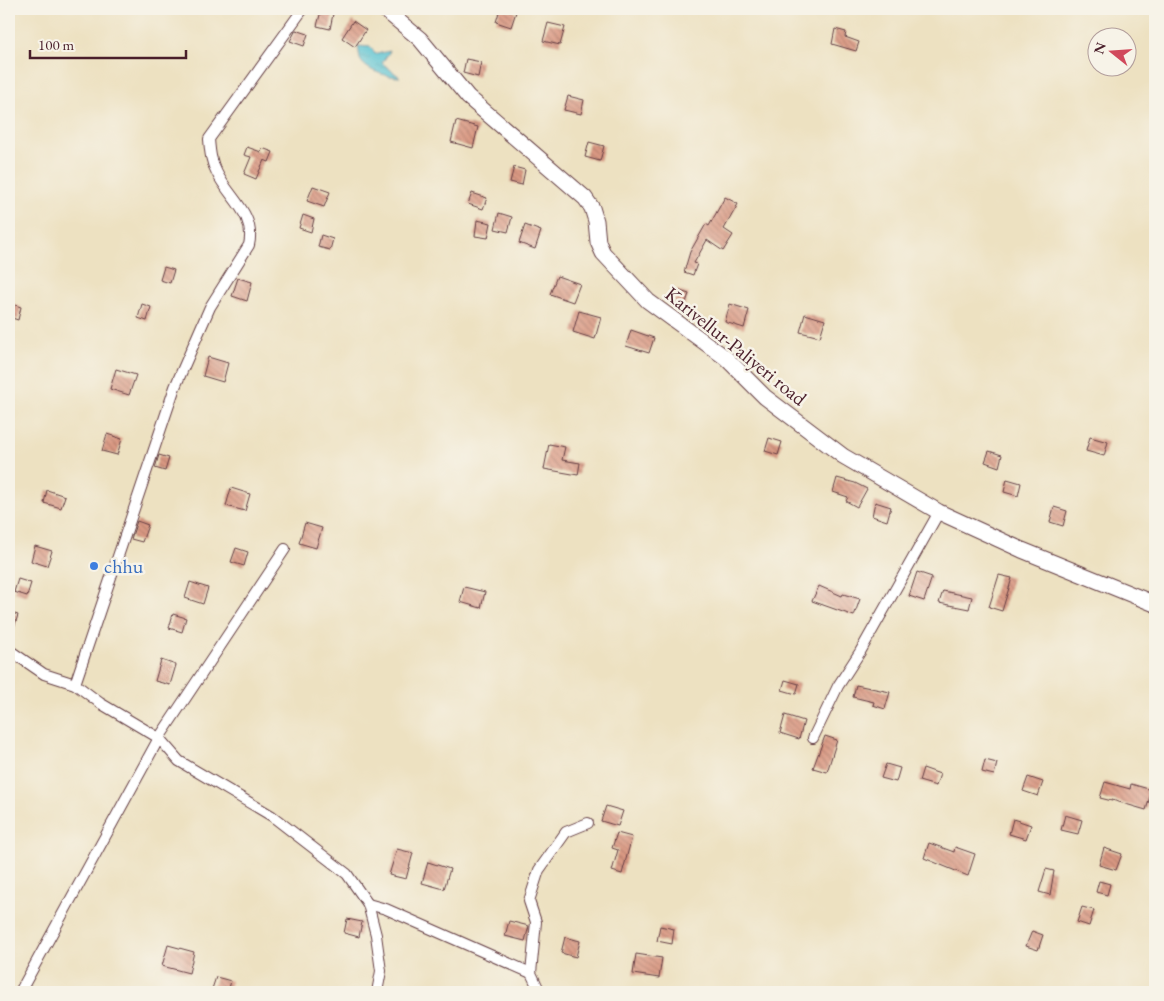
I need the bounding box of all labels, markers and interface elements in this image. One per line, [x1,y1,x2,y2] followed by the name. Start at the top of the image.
[30,28,186,60] scale bar
[1086,28,1136,78] north arrow
[38,35,75,54] text: 100 m
[1089,40,1110,56] text: N
[660,281,813,412] street label: Karivellur-Paliyeri road
[104,553,144,579] place label: chhu
[88,560,100,572] marker: chhu

